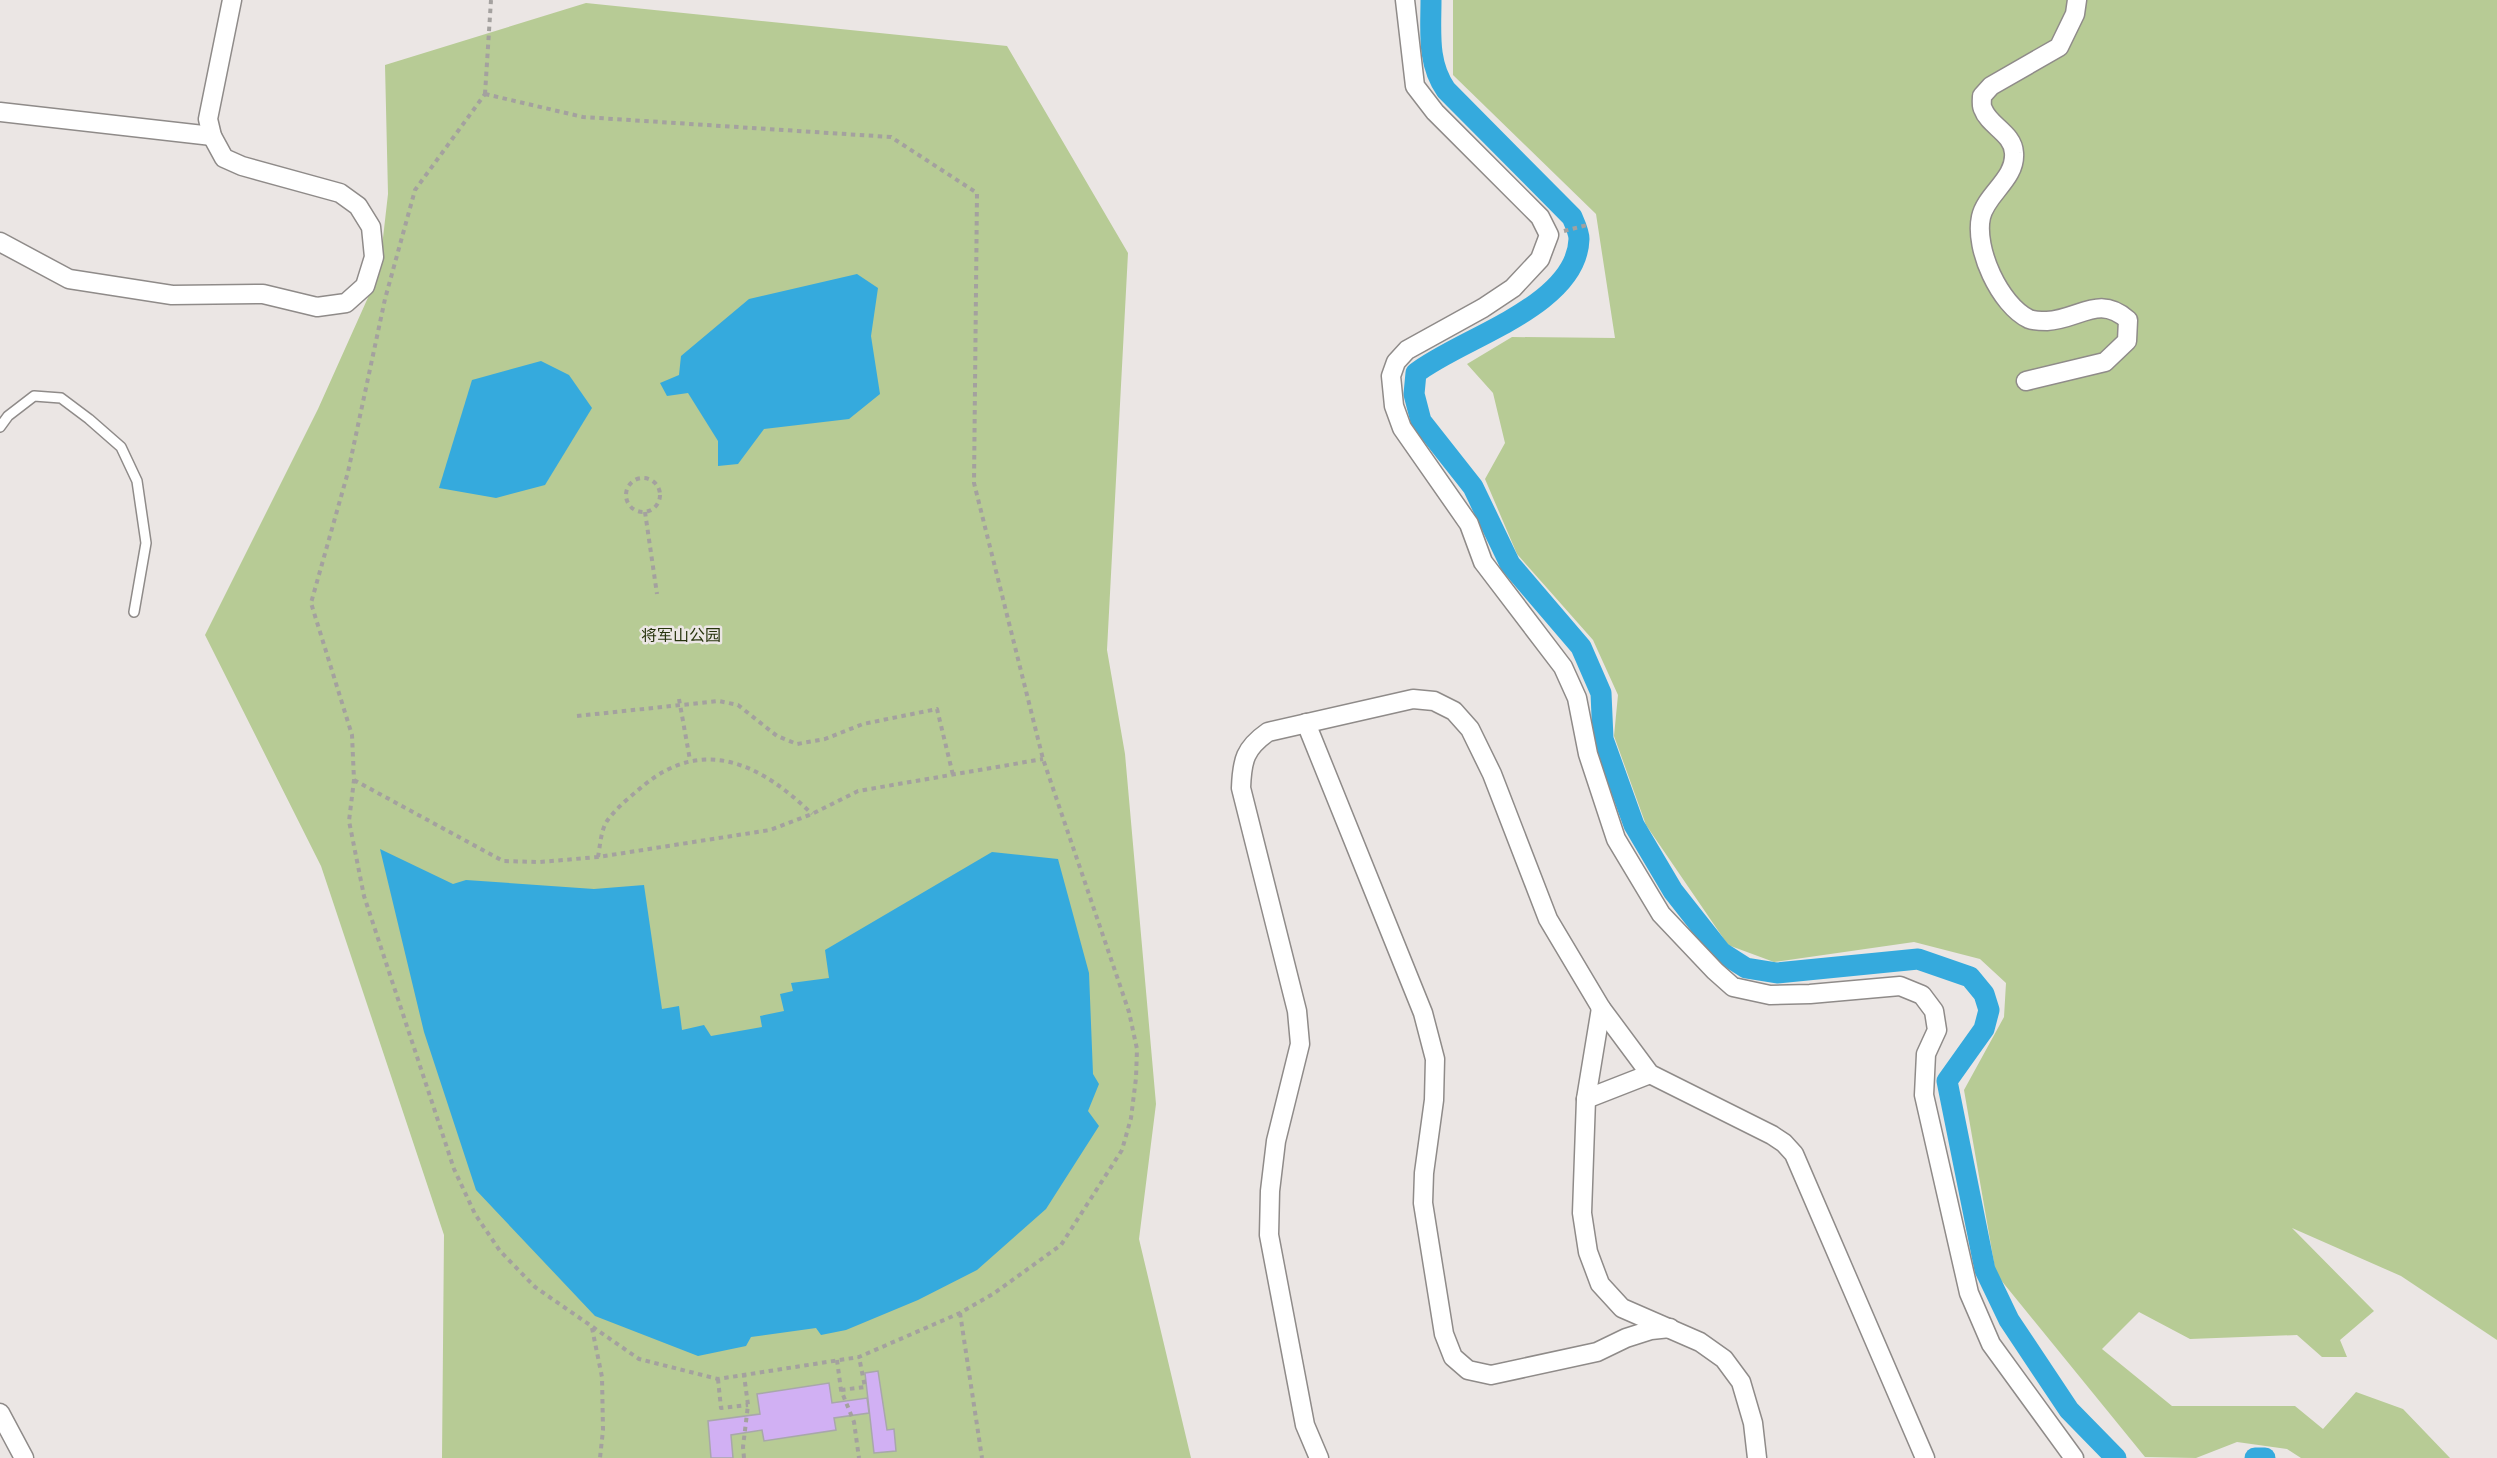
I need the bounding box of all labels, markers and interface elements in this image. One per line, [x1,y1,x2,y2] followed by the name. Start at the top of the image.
[641,626,721,644] park label: 将军山公园

